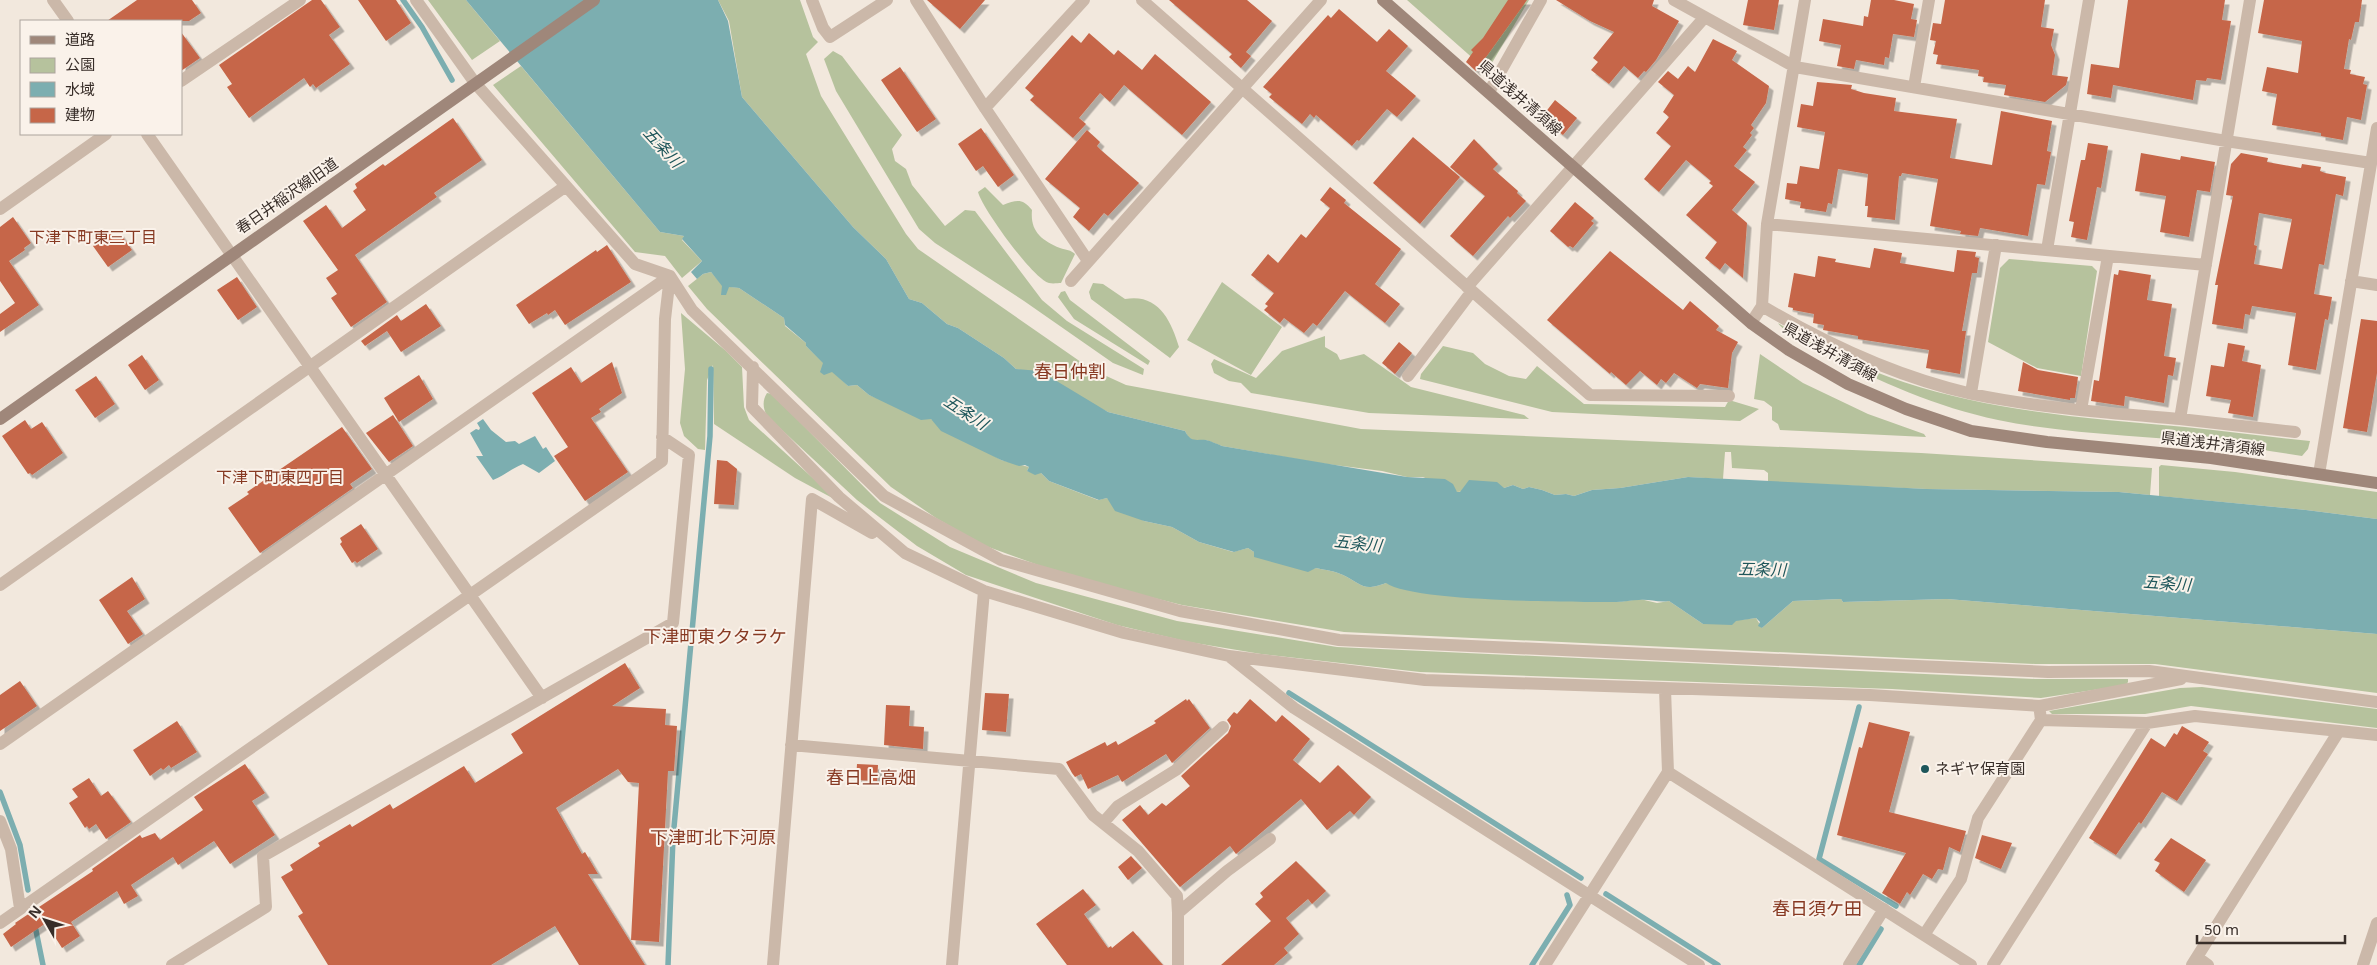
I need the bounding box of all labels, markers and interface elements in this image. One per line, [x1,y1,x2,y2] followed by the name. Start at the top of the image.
[20,20,182,135] legend
[65,29,95,49] text: 道路
[65,54,95,74] text: 公園
[1474,55,1567,139] street label: 県道浅井清須線
[65,79,95,99] text: 水域
[65,104,95,124] text: 建物
[639,122,689,174] water label: 五条川
[232,153,341,238] street label: 春日井稲沢線旧道
[29,226,157,248] district label: 下津下町東三丁目
[1780,317,1881,385] street label: 県道浅井清須線
[1034,359,1106,383] district label: 春日仲割
[940,390,994,435] water label: 五条川
[2160,427,2266,459] street label: 県道浅井清須線
[216,466,344,488] district label: 下津下町東四丁目
[1333,530,1385,557] water label: 五条川
[1738,558,1788,580] water label: 五条川
[2142,570,2194,596] water label: 五条川
[643,624,787,648] district label: 下津町東クタラケ
[1935,758,2025,778] place label: ネギヤ保育園
[1919,763,1931,775] marker: ネギヤ保育園
[826,765,916,789] district label: 春日上高畑
[650,825,776,849] district label: 下津町北下河原
[20,895,70,945] north arrow
[1772,896,1862,920] district label: 春日須ケ田
[24,901,45,922] text: N
[2197,912,2344,944] scale bar
[2204,919,2239,939] text: 50 m

